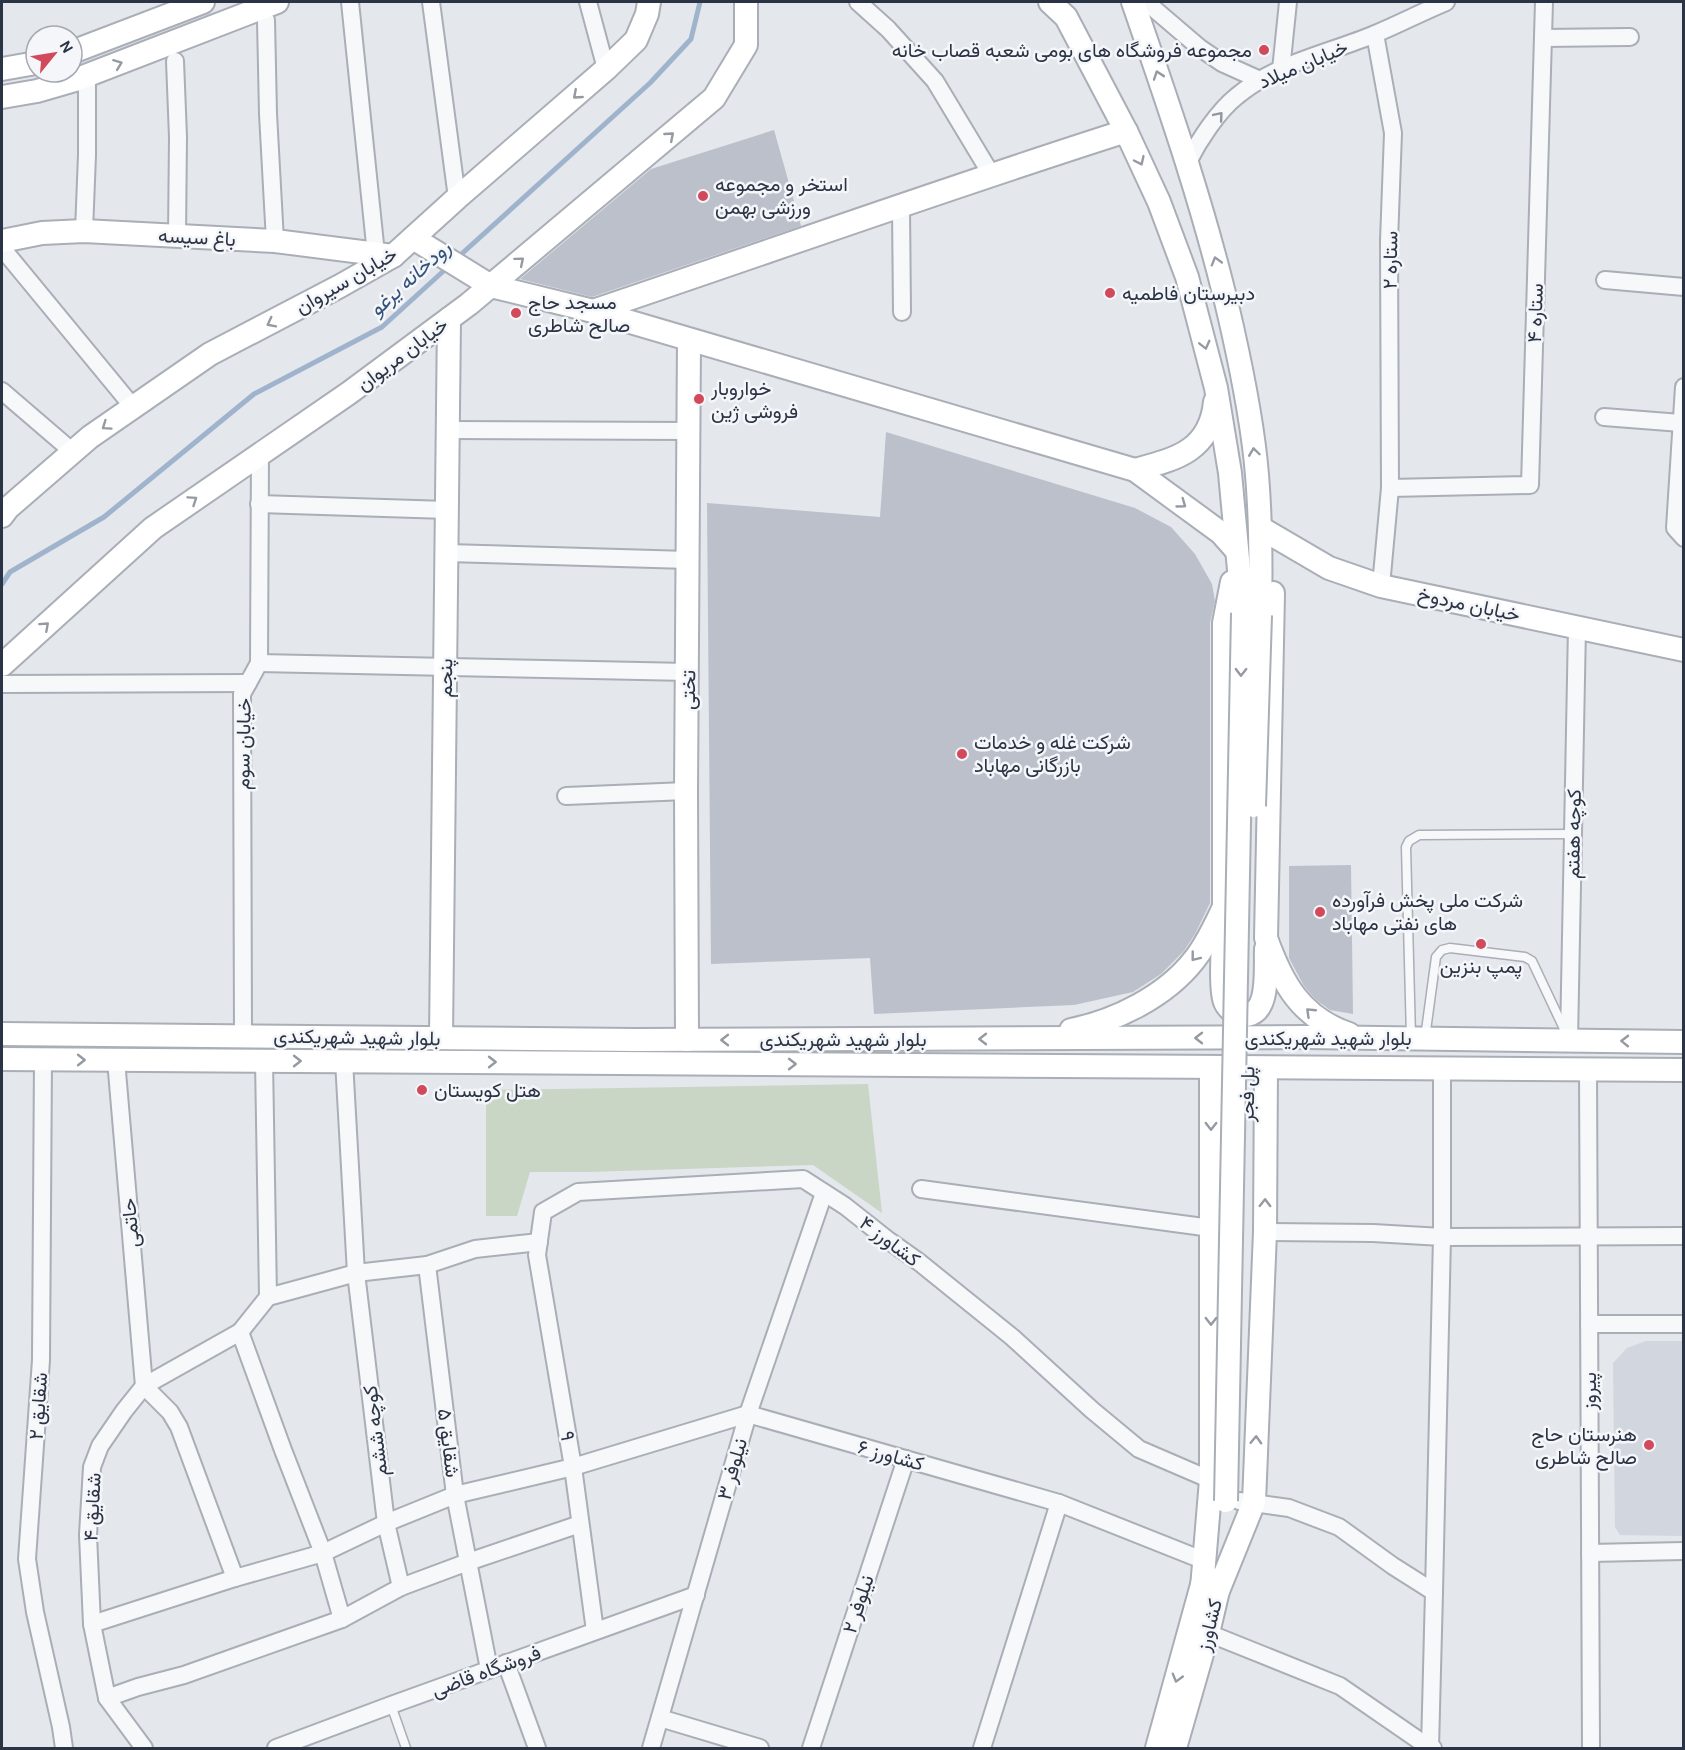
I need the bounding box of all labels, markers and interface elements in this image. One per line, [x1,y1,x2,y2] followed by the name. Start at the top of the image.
[24,24,84,84] north arrow
[1255,35,1351,94] street label: خیابان میلاد
[55,37,78,56] text: N
[892,39,1252,63] place label: مجموعه فروشگاه های بومی شعبه قصاب خانه
[1257,43,1271,57] marker: مجموعه فروشگاه های بومی شعبه قصاب خانه
[112,58,123,71] one-way arrow
[1153,70,1166,81] one-way arrow
[573,88,584,99] one-way arrow
[1212,112,1223,123] one-way arrow
[663,132,674,143] one-way arrow
[1133,155,1145,166] one-way arrow
[715,173,848,220] place label: استخر و مجموعه ورزشی بهمن
[696,189,710,203] marker: استخر و مجموعه ورزشی بهمن
[158,224,236,253] street label: باغ سیسه
[1378,231,1404,289] street label: ستاره ۲
[364,235,456,322] water label: رودخانه یرغو
[291,242,402,320] street label: خیابان سیروان
[1211,256,1223,267] one-way arrow
[513,258,524,269] one-way arrow
[1122,282,1255,306] place label: دبیرستان فاطمیه
[1523,283,1549,343] street label: ستاره ۴
[1103,286,1117,300] marker: دبیرستان فاطمیه
[528,291,630,339] place label: مسجد حاج صالح شاطری
[509,306,523,320] marker: مسجد حاج صالح شاطری
[352,313,453,397] street label: خیابان مریوان
[266,315,277,327] one-way arrow
[1197,340,1210,350] one-way arrow
[710,377,798,424] place label: خواروبار فروشی ژین
[692,392,706,406] marker: خواروبار فروشی ژین
[101,419,112,430] one-way arrow
[1249,447,1261,457] one-way arrow
[187,496,198,507] one-way arrow
[1176,497,1187,508] one-way arrow
[1415,582,1522,629] street label: خیابان مردوخ
[38,622,49,633] one-way arrow
[434,658,459,698] street label: پنجم
[1235,667,1248,676] one-way arrow
[677,670,700,710] street label: تختی
[231,698,257,790] street label: خیابان سوم
[974,731,1131,778] place label: شرکت غله و خدمات بازرگانی مهاباد
[955,747,969,761] marker: شرکت غله و خدمات بازرگانی مهاباد
[1561,789,1588,879] street label: کوچه هفتم
[1332,889,1523,936] place label: شرکت ملی پخش فرآورده های نفتی مهاباد
[1313,905,1327,919] marker: شرکت ملی پخش فرآورده های نفتی مهاباد
[1474,937,1488,951] marker: پمپ بنزین
[1192,950,1203,961] one-way arrow
[1440,955,1522,980] place label: پمپ بنزین
[1307,1008,1317,1019] one-way arrow
[273,1025,441,1051] street label: بلوار شهید شهریکندی
[1244,1027,1412,1051] street label: بلوار شهید شهریکندی
[759,1028,927,1052] street label: بلوار شهید شهریکندی
[1195,1031,1204,1044] one-way arrow
[979,1033,988,1045] one-way arrow
[721,1034,730,1046] one-way arrow
[1621,1035,1630,1047] one-way arrow
[76,1054,85,1066] one-way arrow
[292,1055,301,1067] one-way arrow
[487,1056,496,1068] one-way arrow
[787,1058,796,1070] one-way arrow
[1235,1066,1261,1123] street label: پل فجر
[434,1079,541,1103] place label: هتل کویستان
[415,1083,429,1097] marker: هتل کویستان
[1205,1121,1217,1130] one-way arrow
[117,1197,144,1249] street label: حاتمی
[1259,1199,1271,1208] one-way arrow
[854,1211,924,1272] street label: کشاورز ۴
[1205,1316,1217,1325] one-way arrow
[25,1371,52,1441] street label: شقایق ۲
[1578,1372,1603,1411] street label: پیروز
[358,1384,394,1478] street label: کوچه ششم
[433,1407,464,1479] street label: شقایق ۵
[1531,1423,1637,1471] place label: هنرستان حاج صالح شاطری
[555,1430,580,1443] street label: ۹
[855,1435,927,1477] street label: کشاورز ۶
[1250,1435,1263,1444] one-way arrow
[713,1436,753,1503] street label: نیلوفر ۳
[1642,1438,1656,1452] marker: هنرستان حاج صالح شاطری
[79,1472,106,1542] street label: شقایق ۴
[838,1572,880,1637] street label: نیلوفر ۲
[1192,1596,1228,1655] street label: کشاورز
[428,1641,544,1703] street label: فروشگاه قاضی
[1171,1673,1184,1683] one-way arrow

